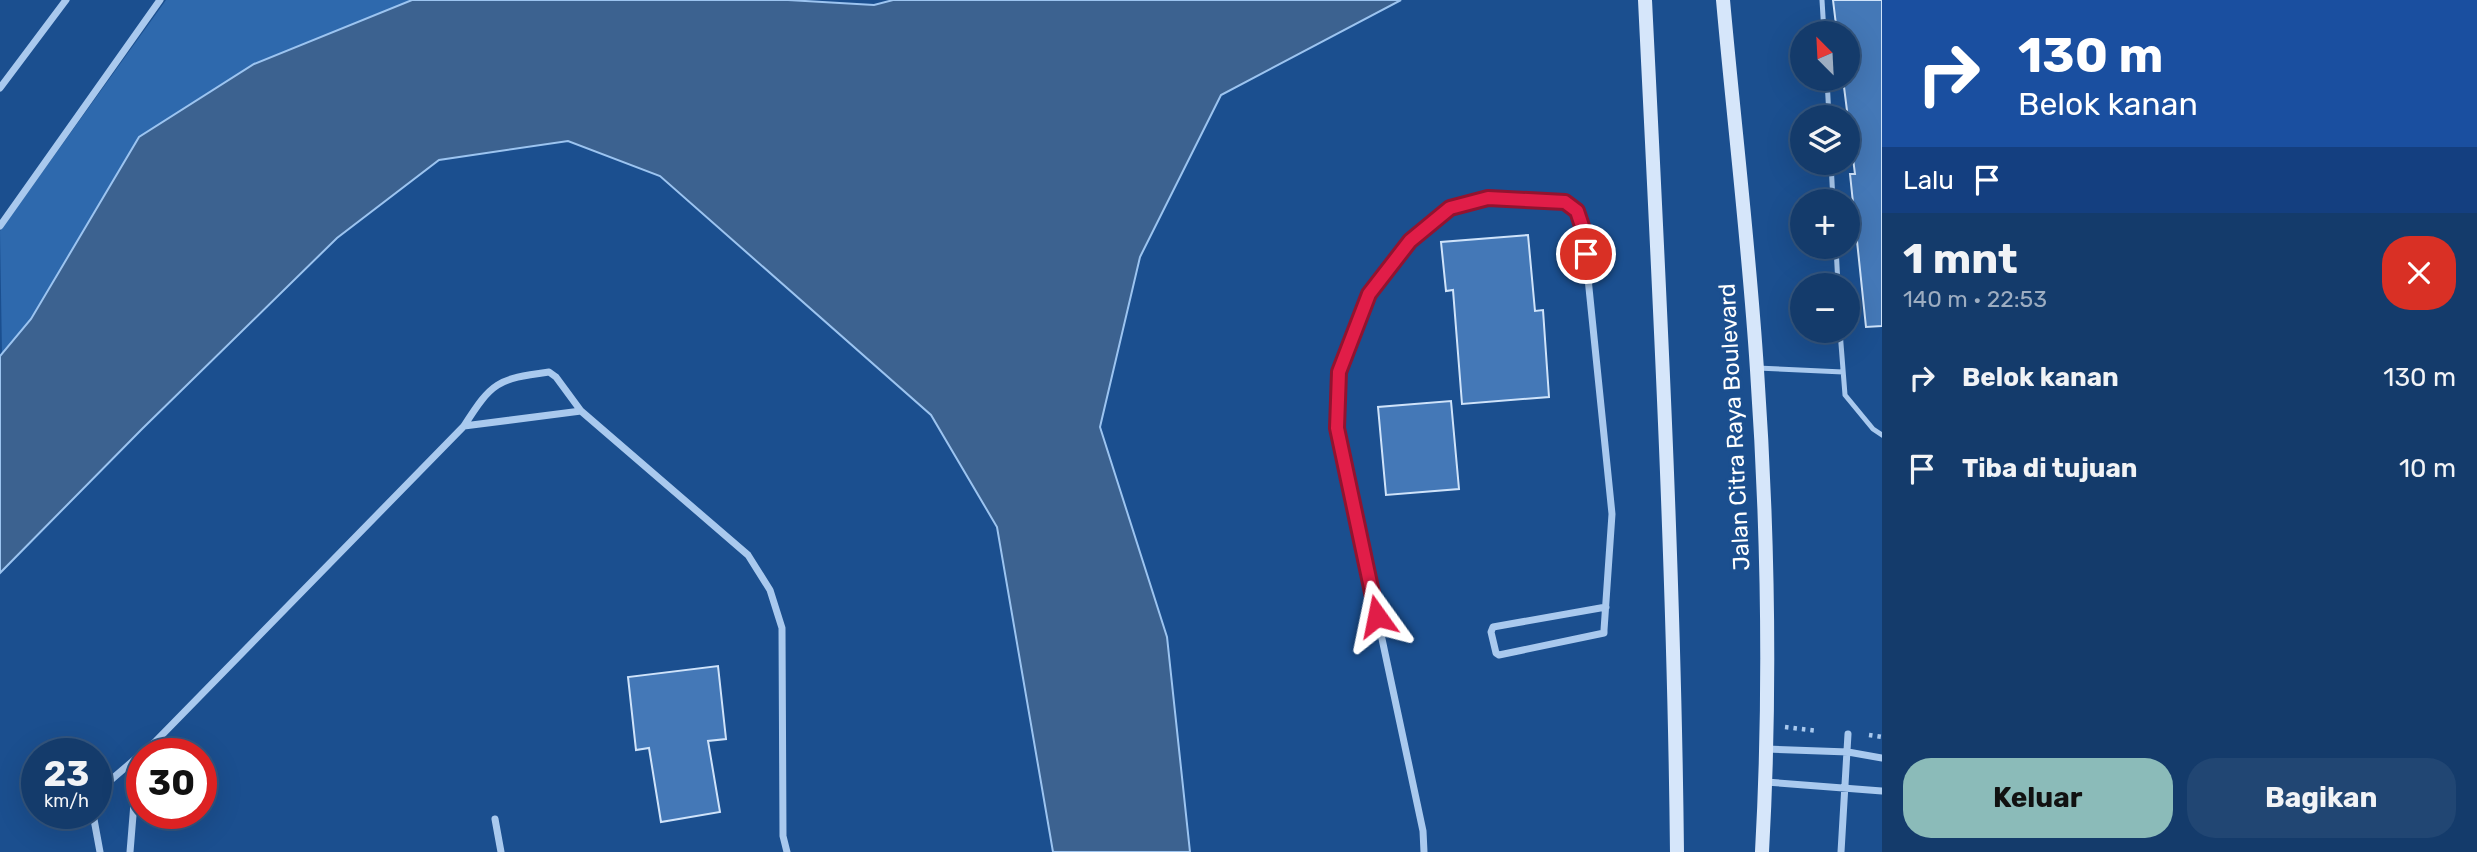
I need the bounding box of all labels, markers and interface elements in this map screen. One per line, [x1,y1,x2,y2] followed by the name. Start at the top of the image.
[1790,21,1860,91] north arrow
[1790,21,1860,343] map controls
[2018,26,2163,84] text: 130 m
[1903,28,1994,119] icon: right
[2018,85,2198,123] text: Belok kanan
[1790,105,1860,175] button: layers
[1968,161,2006,199] icon: arrive
[1903,165,1954,196] text: Lalu
[1790,189,1860,259] button: +
[1556,224,1616,284] pin
[1903,234,2018,284] text: 1 mnt
[1567,235,1605,273] icon: arrive
[2382,236,2456,310] button: close
[1790,273,1860,343] button: −
[1712,283,1756,571] street label: Jalan Citra Raya Boulevard
[1903,285,2047,313] text: 140 m · 22:53
[1903,359,1941,397] icon: right
[1962,362,2119,393] text: Belok kanan
[2383,362,2456,393] text: 130 m
[1903,450,1941,488] icon: arrive
[1962,453,2137,484] text: Tiba di tujuan
[2399,453,2456,484] text: 10 m
[1340,579,1414,653] position arrow
[126,738,217,829] speed limit sign: 30
[44,753,89,795] text: 23
[1903,758,2173,838] button: Keluar
[2187,758,2456,838] button: Bagikan
[44,790,89,812] text: km/h

